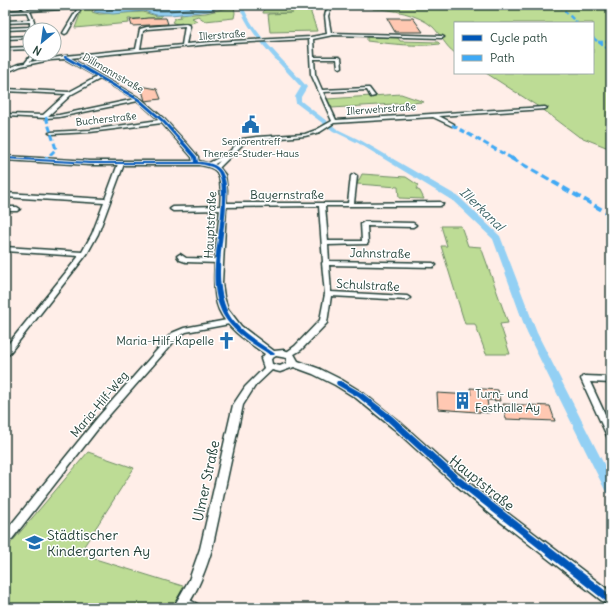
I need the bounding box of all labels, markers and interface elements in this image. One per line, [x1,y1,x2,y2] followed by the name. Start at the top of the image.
[22,22,62,62] north arrow
[454,22,594,74] legend
[198,27,246,43] street label: Illerstraße
[490,30,547,45] text: Cycle path
[30,43,44,59] text: N
[80,50,146,96] street label: Dillmannstraße
[490,50,515,65] text: Path
[346,100,416,118] street label: Illerwehrstraße
[75,109,137,129] street label: Bucherstraße
[241,114,261,134] public building icon: Seniorentreff Therese-Studer-Haus
[203,135,300,160] place label: Seniorentreff Therese-Studer-Haus
[456,184,509,236] water label: Illerkanal
[250,187,324,202] street label: Bayernstraße
[201,191,219,259] street label: Hauptstraße
[349,245,411,261] street label: Jahnstraße
[336,276,400,294] street label: Schulstraße
[217,330,237,350] church icon: Maria-Hilf-Kapelle
[116,333,214,348] place label: Maria-Hilf-Kapelle
[67,368,131,440] street label: Maria-Hilf-Weg
[475,386,540,415] place label: Turn- und Festhalle Ay
[452,390,472,410] building icon: Turn- und Festhalle Ay
[189,439,223,523] street label: Ulmer Straße
[446,451,518,515] street label: Hauptstraße
[47,526,150,560] place label: Städtischer Kindergarten Ay
[24,533,44,553] school or university icon: Städtischer Kindergarten Ay

